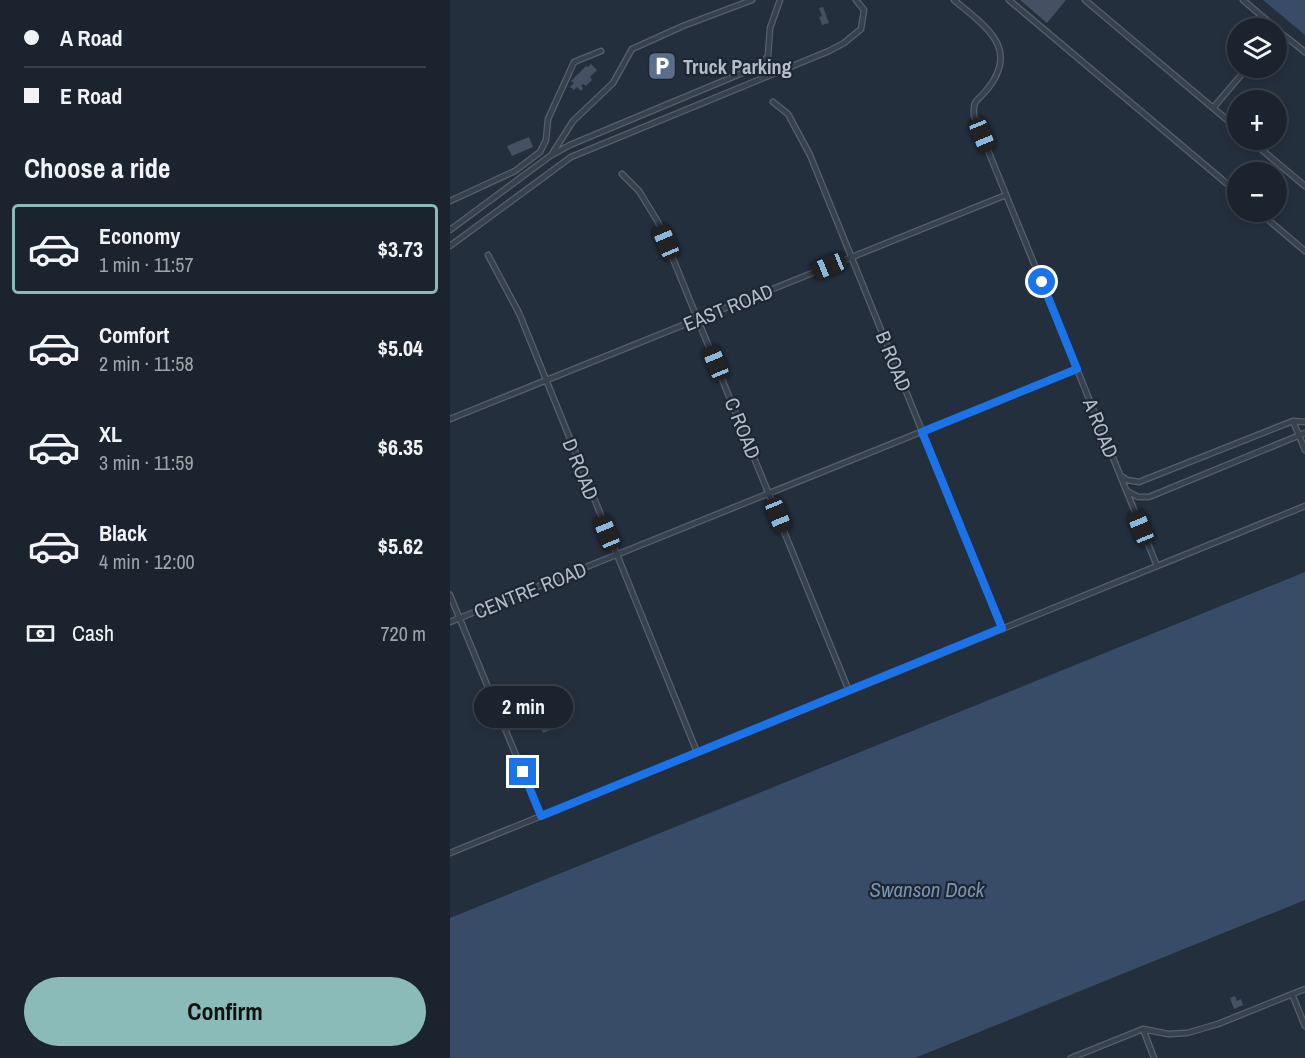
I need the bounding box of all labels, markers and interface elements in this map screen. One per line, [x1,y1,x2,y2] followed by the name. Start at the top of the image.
[1227,18,1287,222] map controls
[1227,18,1287,78] button: layers
[60,23,122,53] text: A Road
[646,50,678,82] parking icon: Truck Parking
[683,53,791,80] place label: Truck Parking
[60,81,122,111] text: E Road
[1227,90,1287,150] button: +
[967,115,997,155] car
[24,150,170,186] text: Choose a ride
[1227,162,1287,222] button: −
[99,221,180,251] text: Economy
[27,222,81,276] icon: car
[651,222,681,262] car
[378,234,423,264] text: $3.73
[99,251,194,278] text: 1 min · 11:57
[809,251,849,281] car
[1028,268,1055,295] route start
[679,277,777,337] street label: EAST ROAD
[99,320,169,350] text: Comfort
[27,321,81,375] icon: car
[870,327,918,395] street label: B ROAD
[378,333,423,363] text: $5.04
[701,343,731,383] car
[99,350,194,377] text: 2 min · 11:58
[719,393,767,463] street label: C ROAD
[1076,393,1125,462] street label: A ROAD
[99,419,122,449] text: XL
[27,420,81,474] icon: car
[378,432,423,462] text: $6.35
[557,434,605,504] street label: D ROAD
[99,449,194,476] text: 3 min · 11:59
[763,495,793,535] car
[1126,508,1156,548] car
[592,513,622,553] car
[99,518,147,548] text: Black
[27,519,81,573] icon: car
[378,531,423,561] text: $5.62
[99,548,195,575] text: 4 min · 12:00
[470,555,590,625] street label: CENTRE ROAD
[24,617,57,650] icon: cash
[72,618,114,648] text: Cash
[380,620,426,647] text: 720 m
[473,685,572,727] callout: 2 min
[502,693,545,720] text: 2 min
[509,758,536,785] route end
[870,875,986,904] water label: Swanson Dock
[24,977,426,1046] button: Confirm

